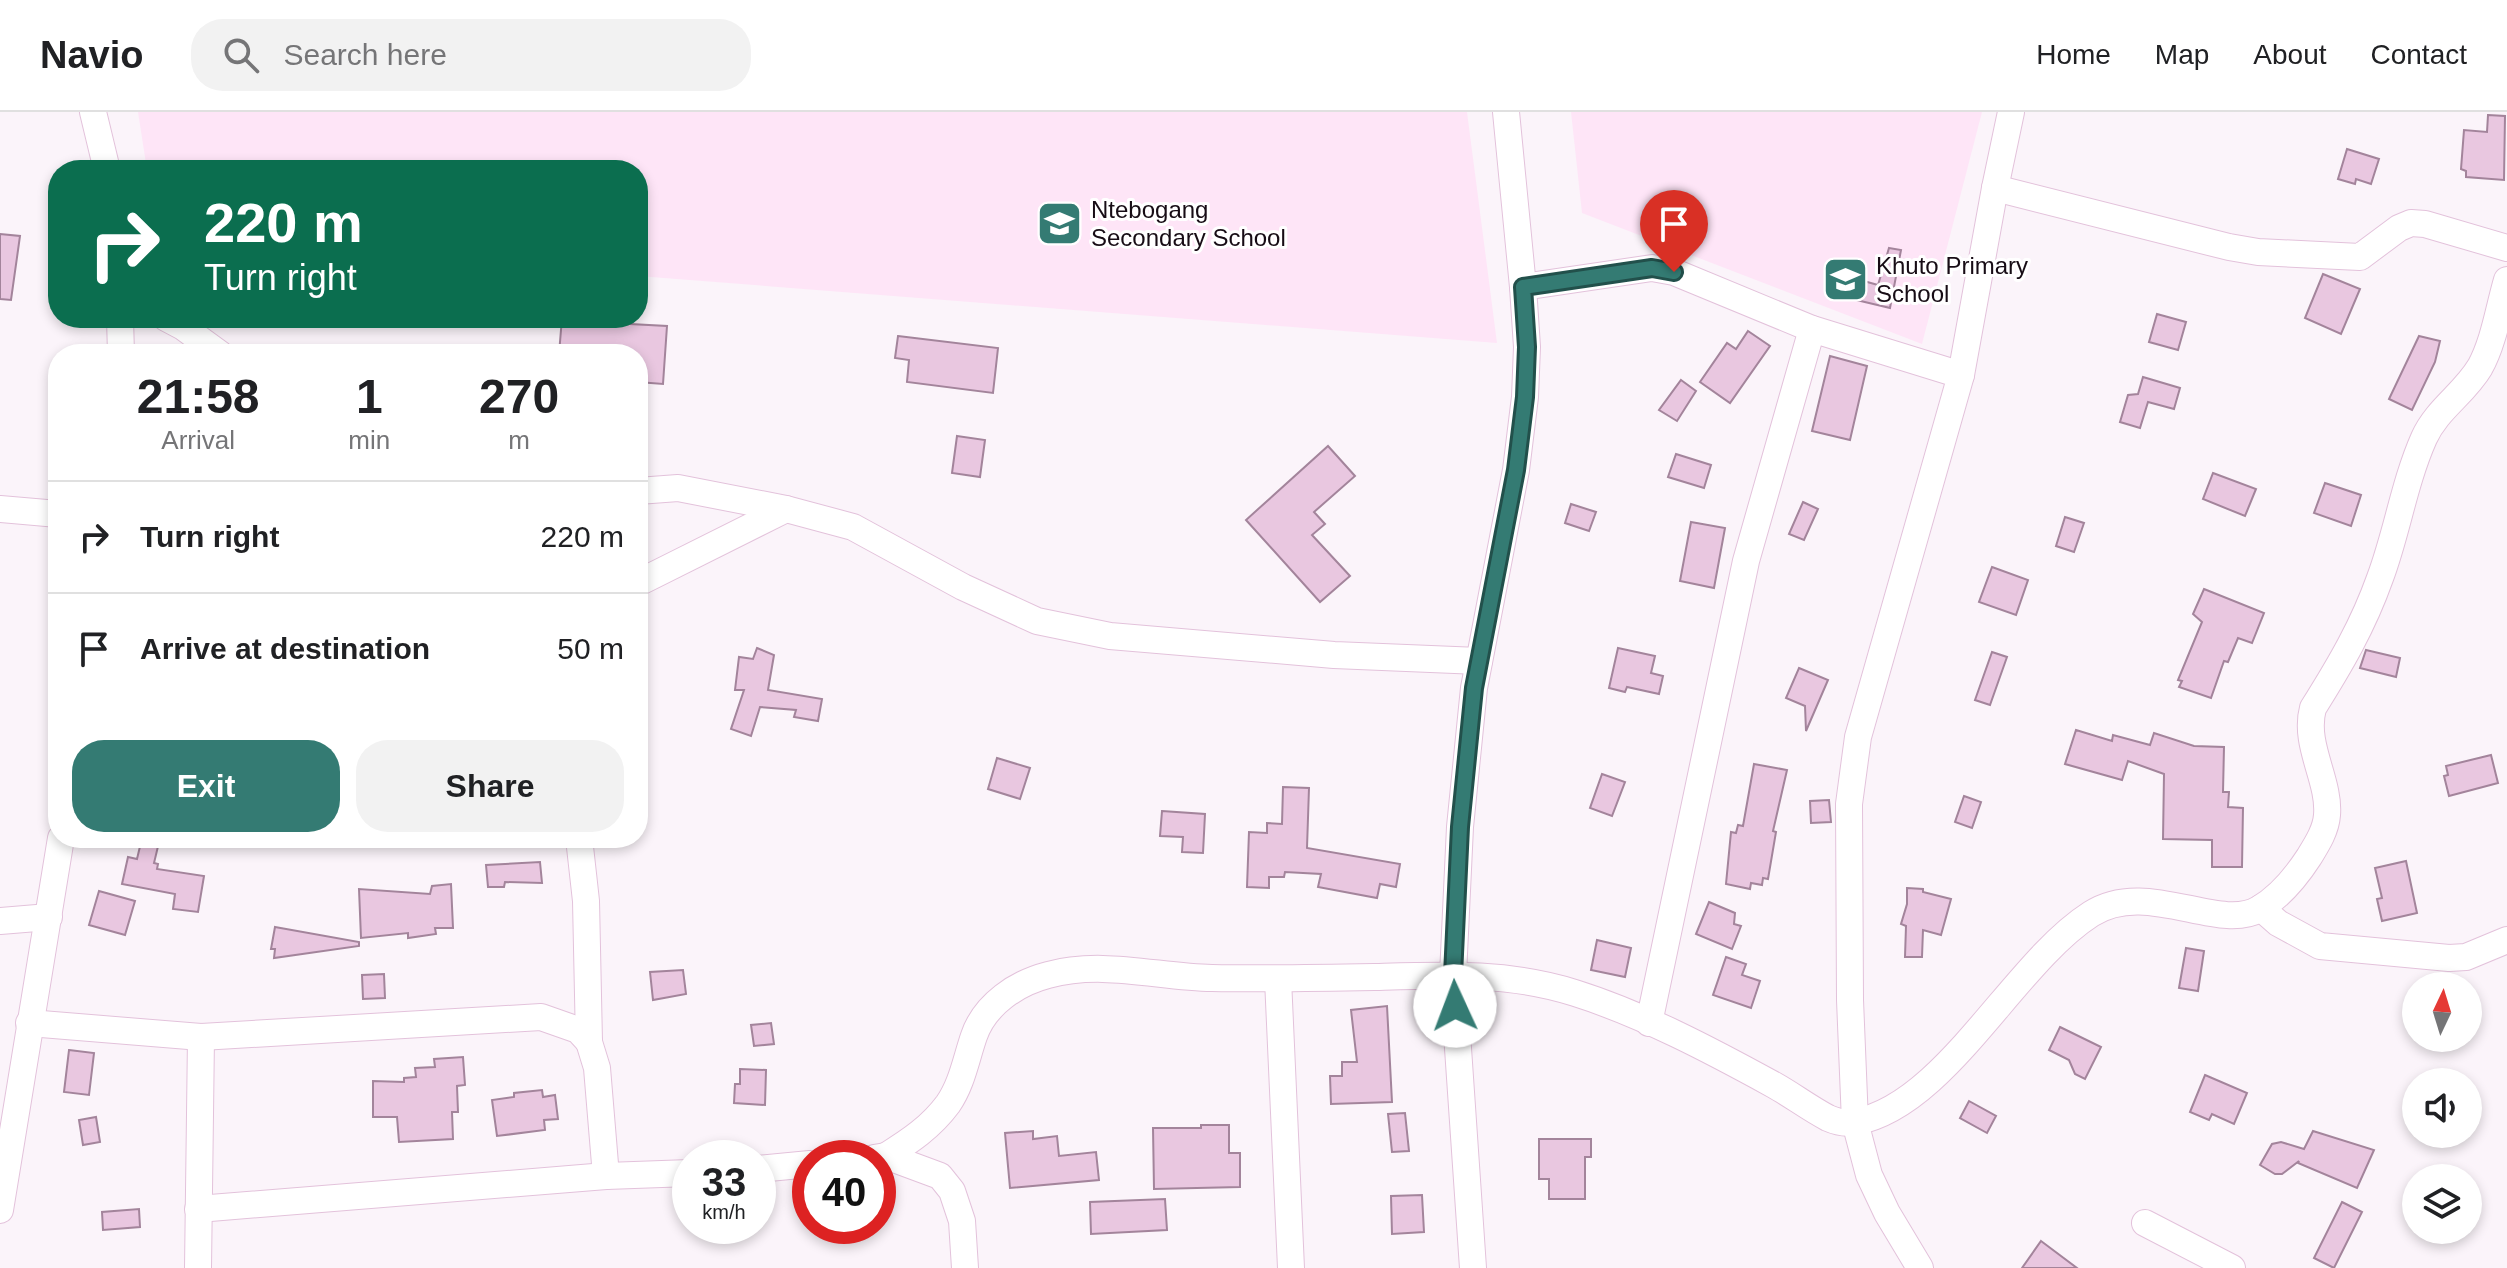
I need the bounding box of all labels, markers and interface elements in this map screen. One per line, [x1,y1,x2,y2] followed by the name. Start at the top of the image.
[191,19,751,91] search box
[219,33,263,77] icon: search
[40,34,143,76] text: Navio
[283,38,447,71] text: Search here
[2036,39,2111,70] text: Home
[2155,39,2209,70] text: Map
[2253,39,2327,70] text: About
[2371,39,2467,70] text: Contact
[1640,190,1708,272] pin
[204,191,363,254] text: 220 m
[72,192,176,296] icon: right
[1091,196,1286,251] place label: Ntebogang Secondary School
[1036,199,1084,247] school or university icon: Ntebogang Secondary School
[1652,202,1696,246] icon: arrive
[1876,252,2028,307] place label: Khuto Primary School
[1821,255,1869,303] school or university icon: Khuto Primary School
[204,257,357,298] text: Turn right
[137,370,260,423] text: 21:58
[356,370,383,423] text: 1
[479,370,559,423] text: 270
[161,425,235,455] text: Arrival
[348,425,390,455] text: min
[508,425,530,455] text: m
[72,515,116,559] icon: right
[140,520,279,553] text: Turn right
[541,520,624,553] text: 220 m
[72,627,116,671] icon: arrive
[140,632,430,665] text: Arrive at destination
[557,632,624,665] text: 50 m
[72,740,340,832] button: Exit
[356,740,624,832] button: Share
[1413,964,1497,1048] position arrow
[2402,972,2482,1052] north arrow
[2402,972,2482,1244] map controls
[2402,1068,2482,1148] button: sound
[792,1140,896,1244] speed limit sign: 40
[702,1160,746,1204] text: 33
[2402,1164,2482,1244] button: layers
[702,1201,746,1223] text: km/h

